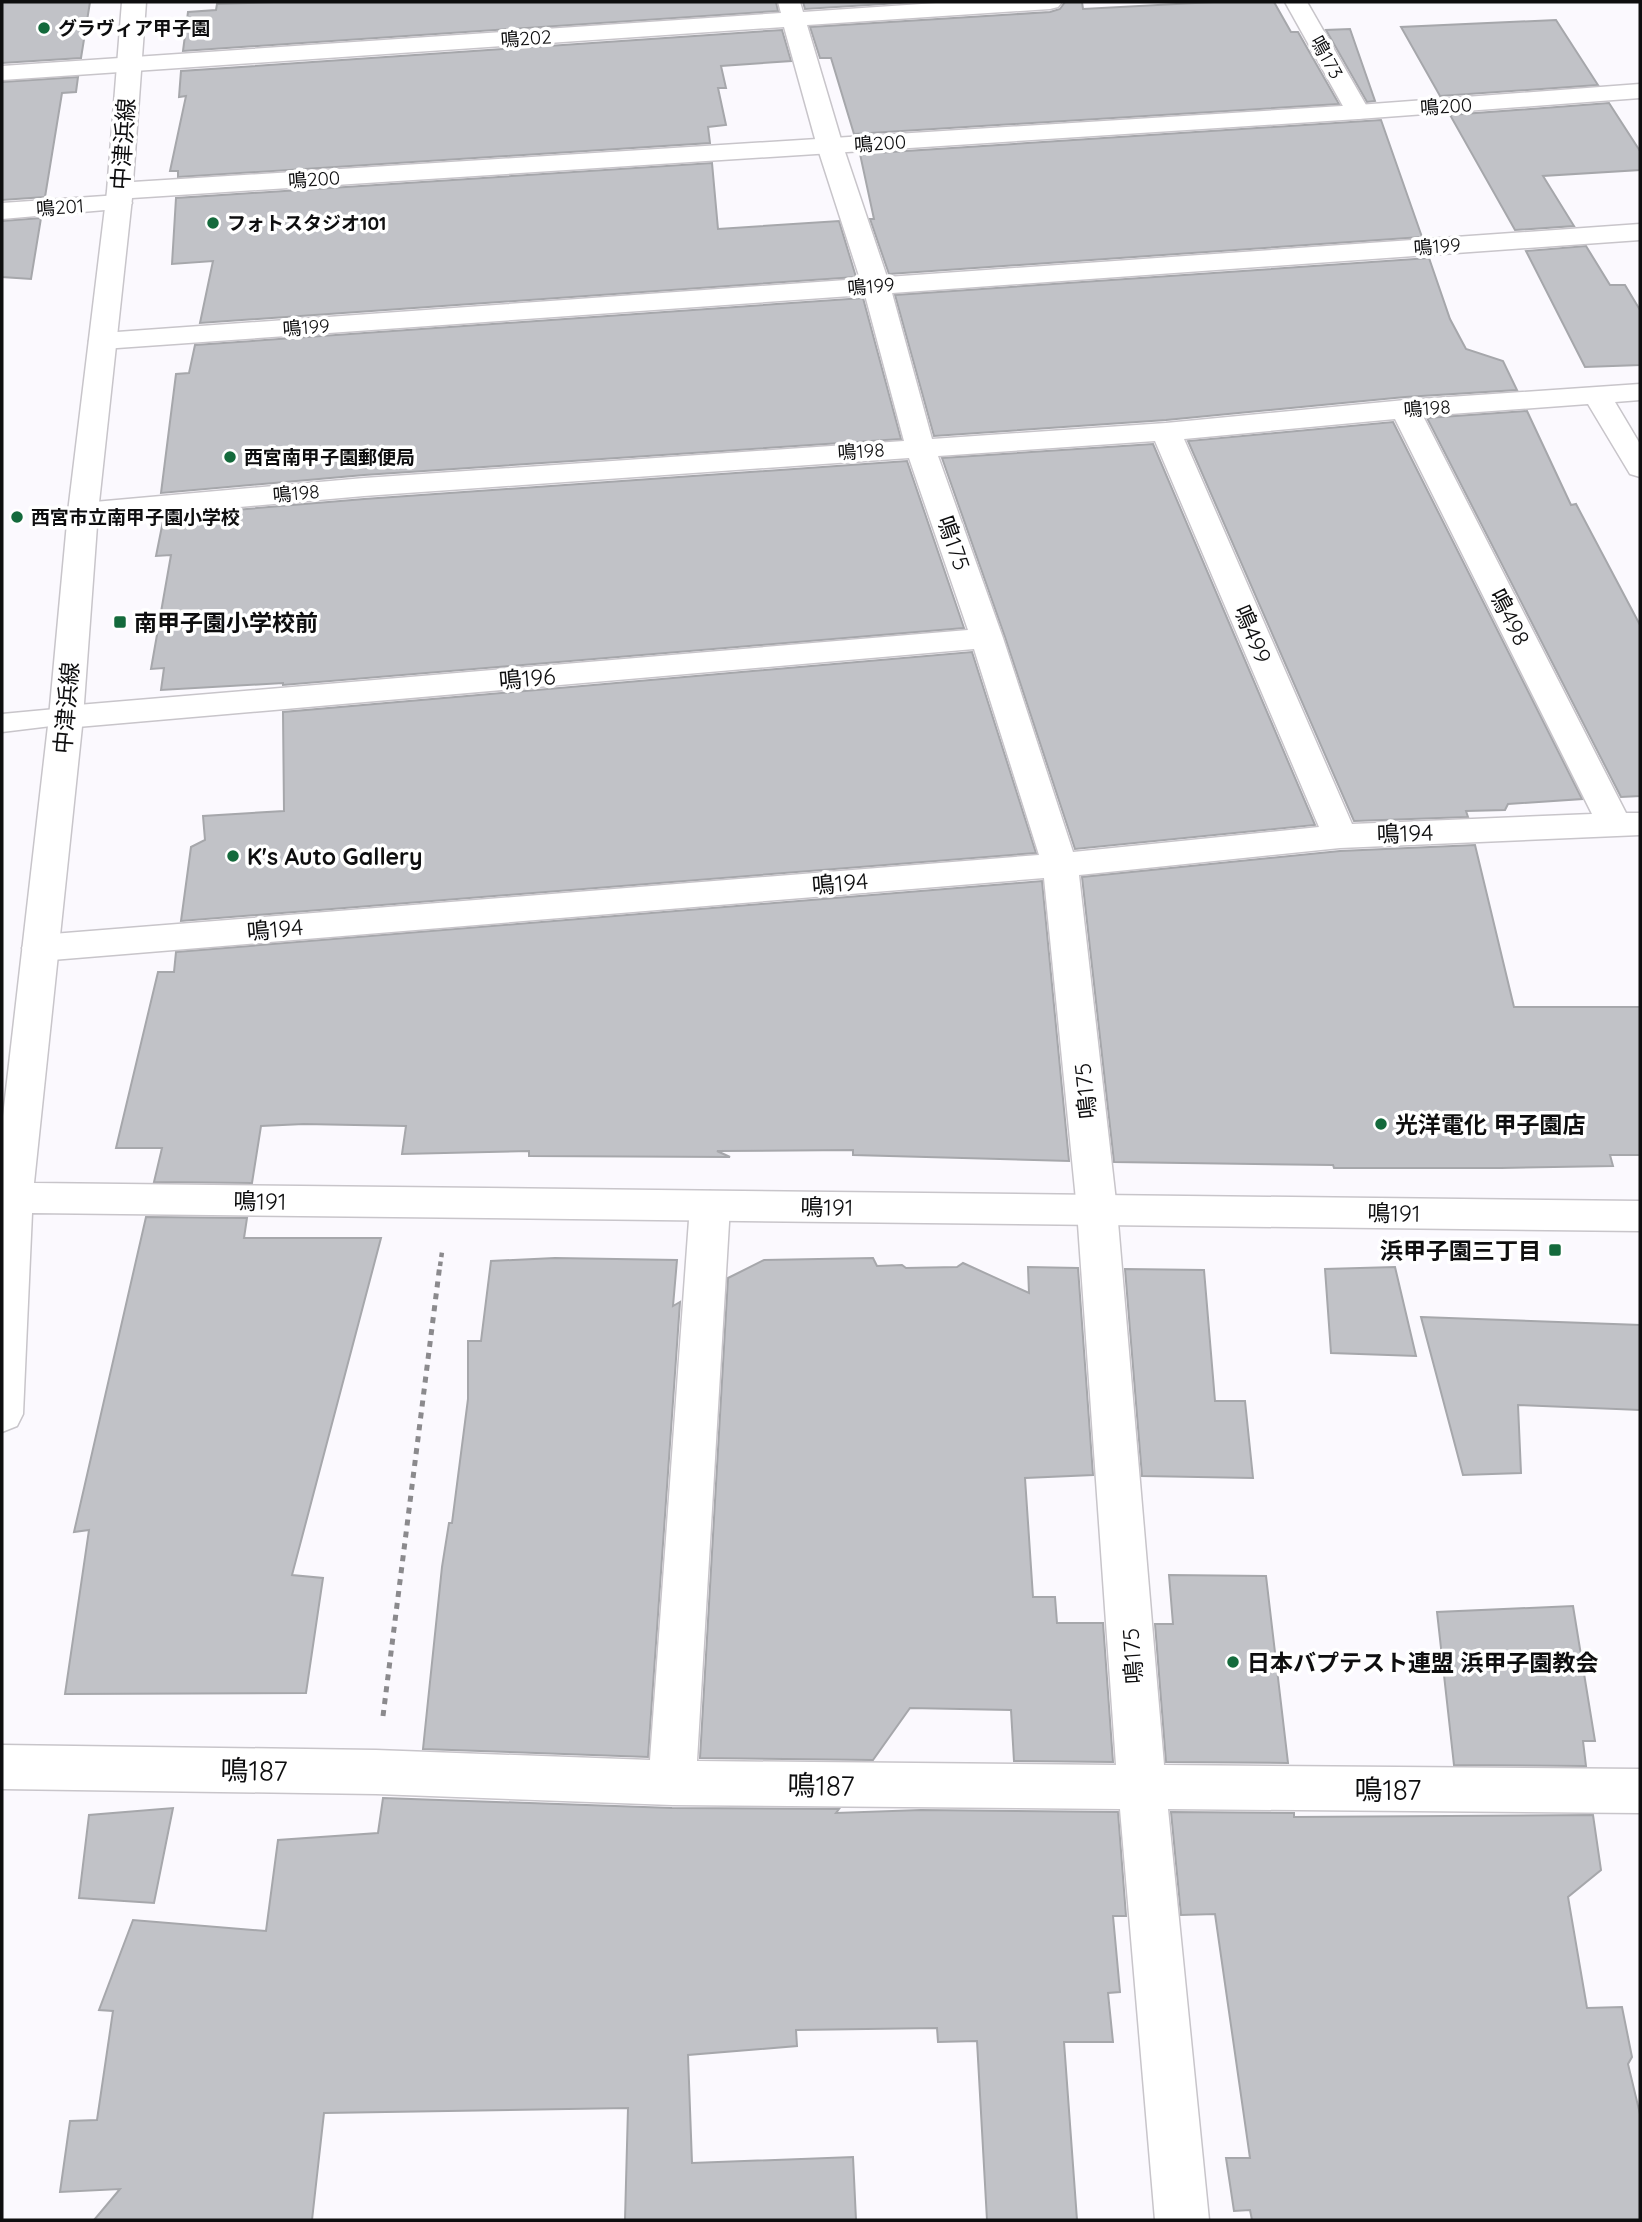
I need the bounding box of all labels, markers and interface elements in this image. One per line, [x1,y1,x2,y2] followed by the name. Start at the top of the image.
[58,16,210,40] place label: グラヴィア甲子園
[36,20,52,36] marker: グラヴィア甲子園
[500,24,552,52] street label: 鳴202
[1305,31,1349,83] street label: 鳴173
[1419,92,1473,120] street label: 鳴200
[105,97,141,191] street label: 中津浜線
[853,129,907,157] street label: 鳴200
[287,165,341,193] street label: 鳴200
[35,193,85,221] street label: 鳴201
[227,211,386,235] place label: フォトスタジオ101
[205,215,221,231] marker: フォトスタジオ101
[1413,232,1461,260] street label: 鳴199
[846,272,896,300] street label: 鳴199
[282,313,330,341] street label: 鳴199
[1403,394,1451,422] street label: 鳴198
[837,437,885,465] street label: 鳴198
[244,445,415,469] place label: 西宮南甲子園郵便局
[222,449,238,465] marker: 西宮南甲子園郵便局
[272,479,320,507] street label: 鳴198
[31,505,240,529] place label: 西宮市立南甲子園小学校
[9,509,25,525] marker: 西宮市立南甲子園小学校
[931,512,977,574] street label: 鳴175
[1483,584,1537,650] street label: 鳴498
[1228,601,1278,667] street label: 鳴499
[134,608,318,637] place label: 南甲子園小学校前
[112,614,128,630] marker: 南甲子園小学校前
[48,661,84,755] street label: 中津浜線
[497,661,557,695] street label: 鳴196
[1376,818,1434,848] street label: 鳴194
[247,842,423,871] place label: K's Auto Gallery
[225,848,241,864] marker: K's Auto Gallery
[811,866,869,900] street label: 鳴194
[246,912,304,946] street label: 鳴194
[1068,1062,1102,1120] street label: 鳴175
[1395,1110,1585,1139] place label: 光洋電化 甲子園店
[1373,1116,1389,1132] marker: 光洋電化 甲子園店
[233,1186,287,1216] street label: 鳴191
[800,1192,854,1222] street label: 鳴191
[1367,1198,1421,1228] street label: 鳴191
[1380,1236,1541,1265] place label: 浜甲子園三丁目
[1547,1242,1563,1258] marker: 浜甲子園三丁目
[1116,1627,1148,1685] street label: 鳴175
[1247,1648,1598,1677] place label: 日本バプテスト連盟 浜甲子園教会
[1225,1654,1241,1670] marker: 日本バプテスト連盟 浜甲子園教会
[220,1752,288,1788] street label: 鳴187
[787,1767,855,1803] street label: 鳴187
[1354,1772,1422,1807] street label: 鳴187

